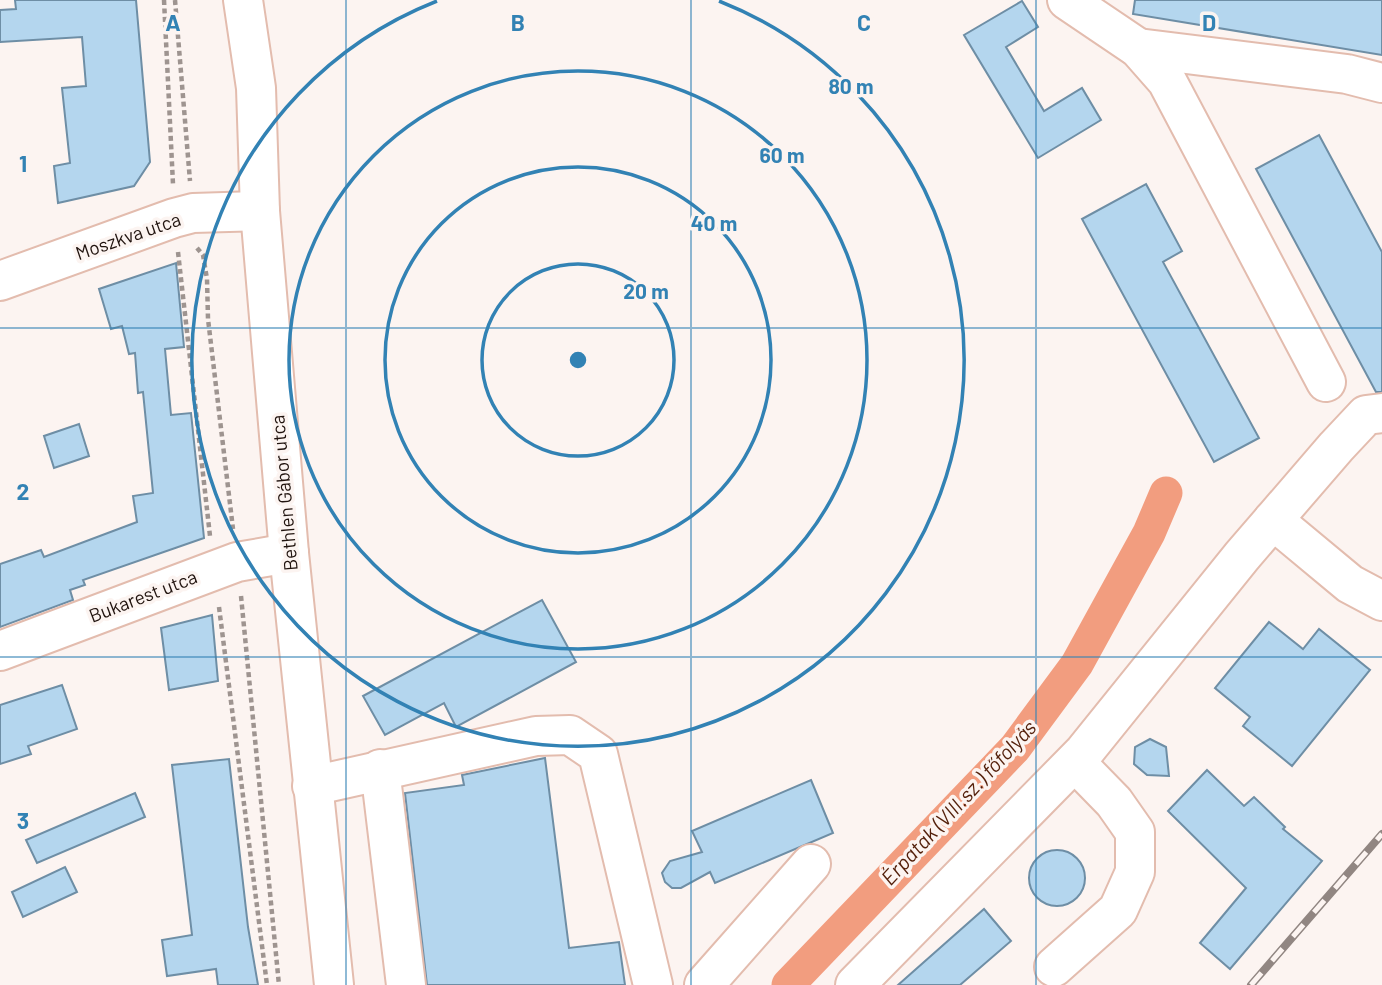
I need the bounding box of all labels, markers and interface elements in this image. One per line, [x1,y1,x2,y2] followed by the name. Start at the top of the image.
[165,8,181,36] text: A
[511,8,525,36] text: B
[857,8,871,36] text: C
[1202,8,1216,36] text: D
[828,73,874,98] text: 80 m
[760,142,804,167] text: 60 m
[19,149,27,177] text: 1
[72,207,183,264] street label: Moszkva utca
[691,210,737,235] text: 40 m
[623,278,669,303] text: 20 m
[566,348,590,372] centre of rings
[265,414,302,572] street label: Bethlen Gábor utca
[17,477,29,505] text: 2
[86,564,200,627] street label: Bukarest utca
[875,714,1041,889] water label: Érpatak (VIII.sz.) főfolyás
[17,806,29,834] text: 3

